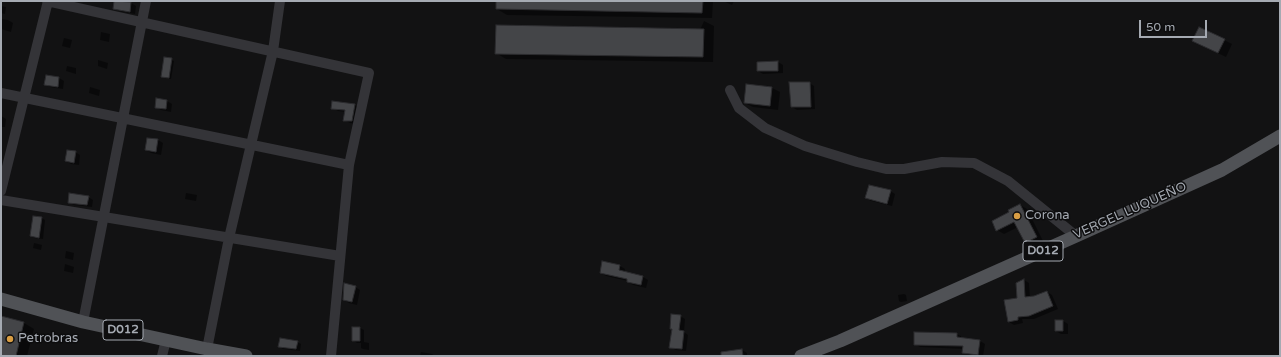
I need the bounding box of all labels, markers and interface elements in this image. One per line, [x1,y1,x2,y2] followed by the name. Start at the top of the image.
[1141,12,1209,38] scale bar
[1146,20,1175,34] text: 50 m
[1071,179,1189,243] street label: VERGEL LUQUEÑO
[1025,208,1070,224] place label: Corona
[1012,211,1022,221] marker: Corona
[1023,241,1063,261] road number: D012
[103,320,143,340] road number: D012
[18,331,78,347] place label: Petrobras
[5,334,15,344] marker: Petrobras

